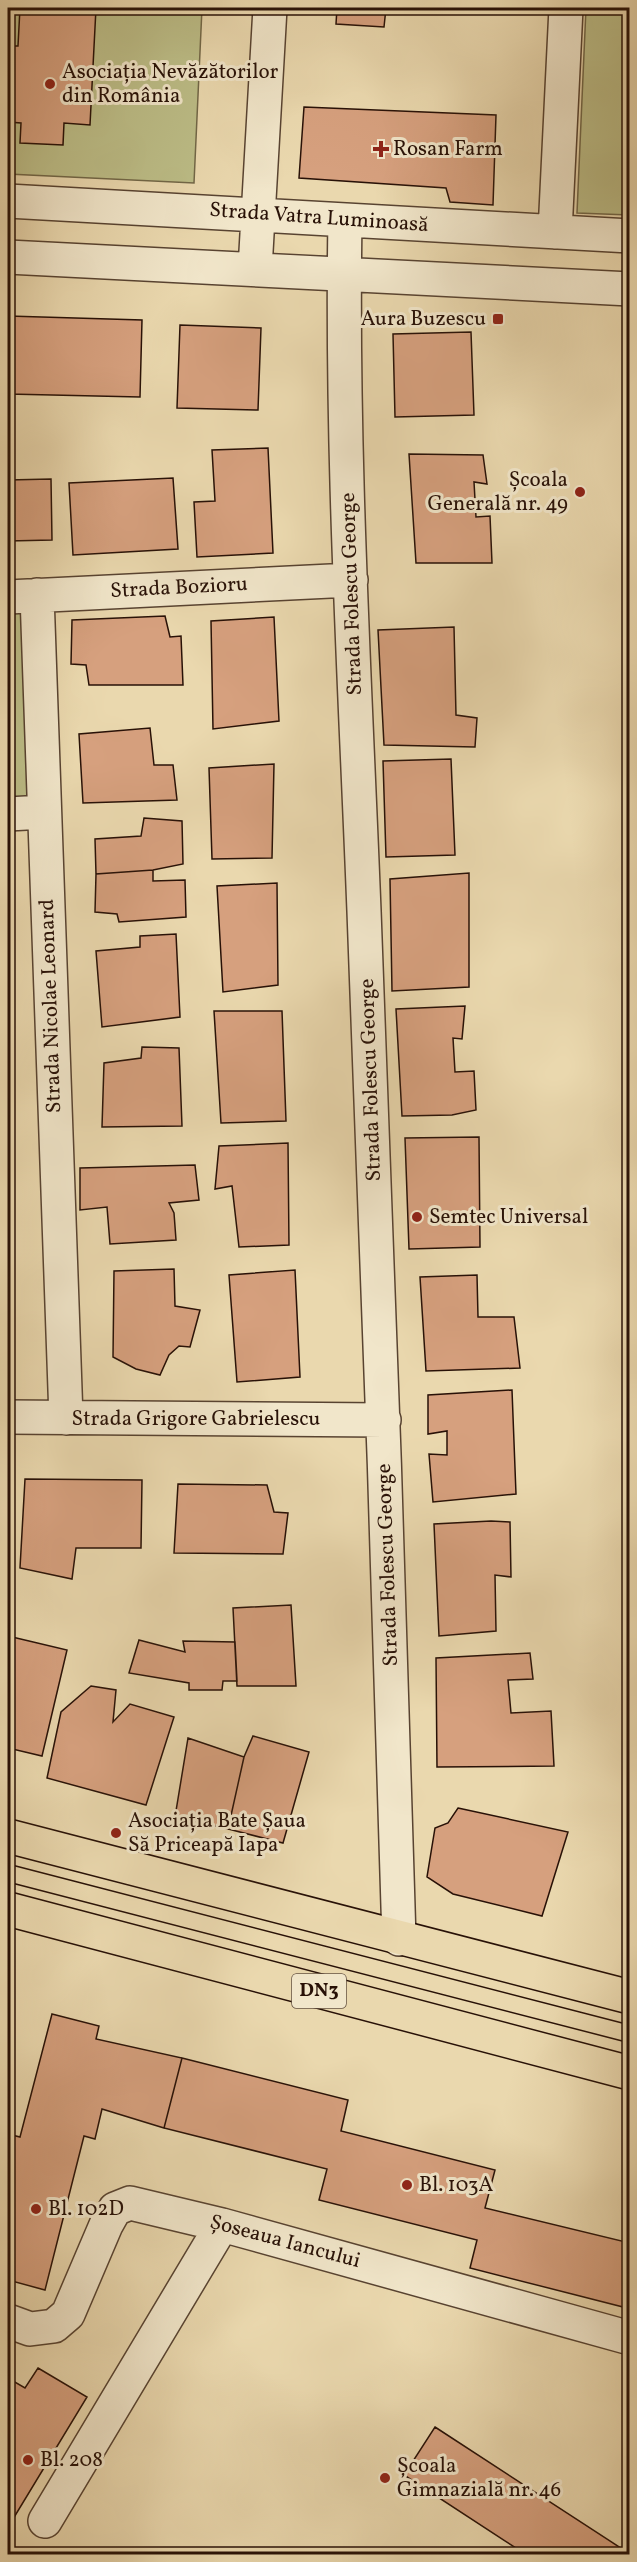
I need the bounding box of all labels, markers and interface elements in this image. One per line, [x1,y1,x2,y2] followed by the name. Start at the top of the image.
[62,58,279,111] place label: Asociația Nevăzătorilor din România
[43,77,57,91] marker: Asociația Nevăzătorilor din România
[393,135,503,164] place label: Rosan Farm
[374,142,388,156] marker: Rosan Farm
[208,196,430,240] street label: Strada Vatra Luminoasă
[361,305,486,334] place label: Aura Buzescu
[491,312,505,326] marker: Aura Buzescu
[428,466,568,519] place label: Școala Generală nr. 49
[573,485,587,499] marker: Școala Generală nr. 49
[334,492,370,696] street label: Strada Folescu George
[110,570,248,606] street label: Strada Bozioru
[33,898,69,1114] street label: Strada Nicolae Leonard
[353,978,389,1182] street label: Strada Folescu George
[429,1203,588,1232] place label: Semtec Universal
[410,1210,424,1224] marker: Semtec Universal
[72,1405,320,1434] street label: Strada Grigore Gabrielescu
[370,1463,406,1667] street label: Strada Folescu George
[128,1807,306,1860] place label: Asociația Bate Șaua Să Priceapă Iapa
[109,1826,123,1840] marker: Asociația Bate Șaua Să Priceapă Iapa
[292,1974,346,2008] road number: DN3
[419,2171,494,2200] place label: Bl. 103A
[400,2178,414,2192] marker: Bl. 103A
[48,2195,124,2224] place label: Bl. 102D
[29,2202,43,2216] marker: Bl. 102D
[206,2208,364,2276] street label: Șoseaua Iancului
[40,2446,103,2475] place label: Bl. 208
[397,2452,561,2505] place label: Școala Gimnazială nr. 46
[21,2453,35,2467] marker: Bl. 208
[378,2471,392,2485] marker: Școala Gimnazială nr. 46

